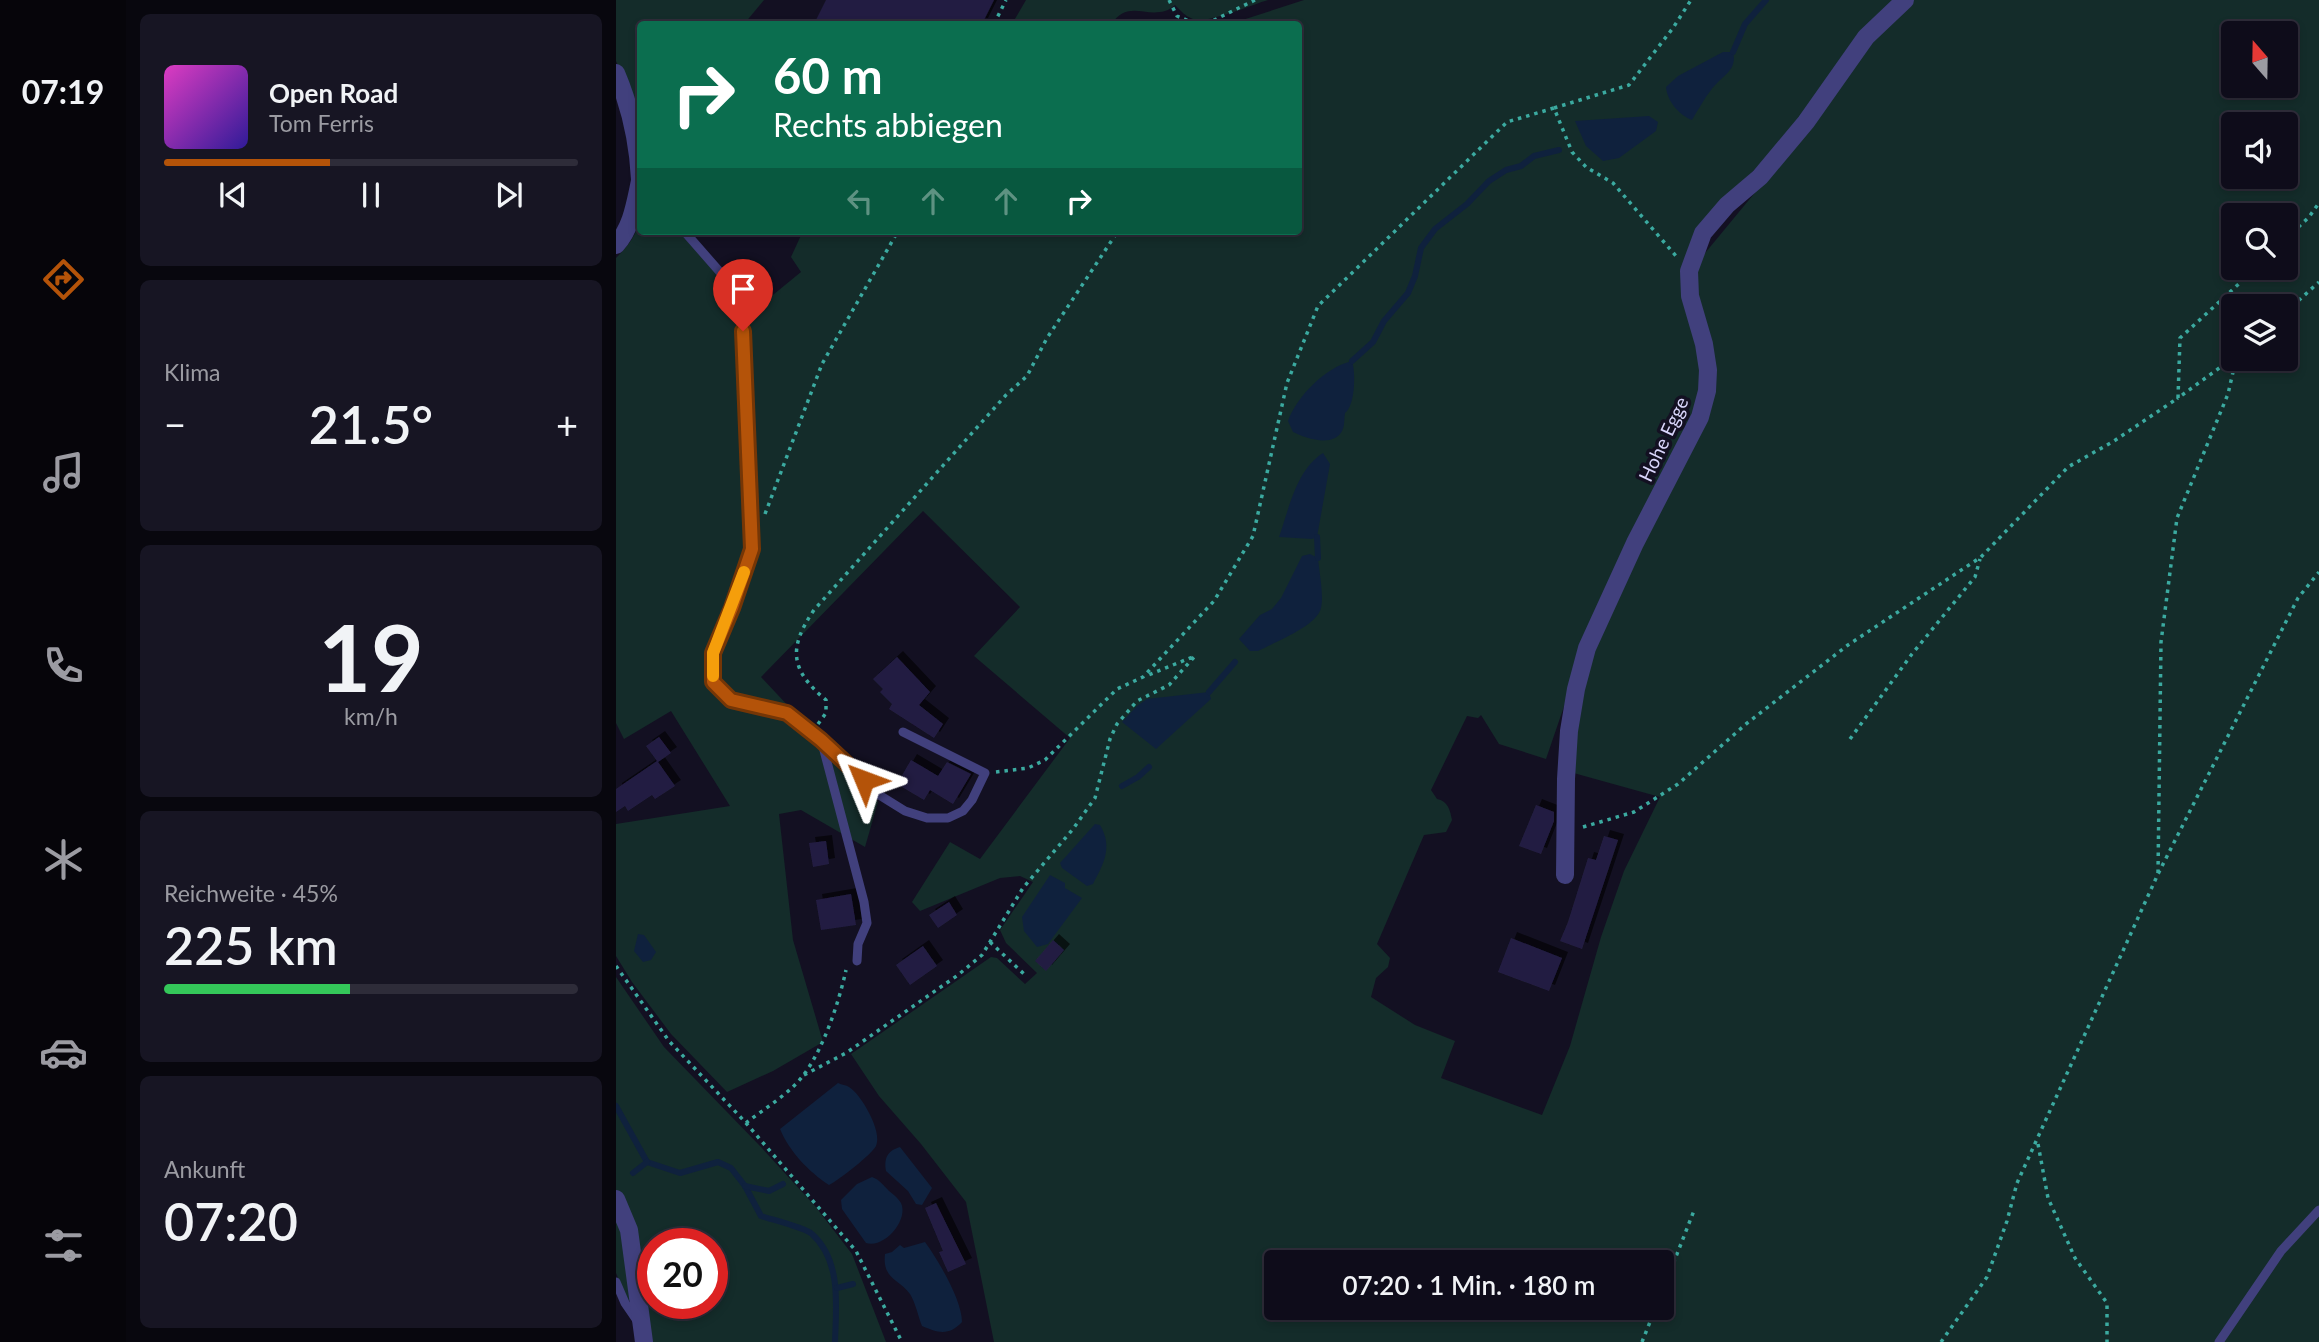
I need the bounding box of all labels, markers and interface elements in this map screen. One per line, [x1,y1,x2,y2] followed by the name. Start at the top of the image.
[2221,21,2298,98] north arrow
[2221,21,2298,371] map controls
[773,46,883,104] text: 60 m
[658,49,749,140] icon: right
[22,72,104,111] text: 07:19
[269,77,398,109] text: Open Road
[773,105,1003,144] text: Rechts abbiegen
[269,109,374,137] text: Tom Ferris
[2221,112,2298,189] button: sound
[214,176,252,214] icon: previous
[352,176,390,214] icon: pause
[490,176,528,214] icon: next
[841,182,879,220] icon: left
[914,182,952,220] icon: ahead
[987,182,1025,220] icon: ahead
[1060,182,1098,220] icon: right
[2221,203,2298,280] button: search
[39,255,88,304] icon: directions
[713,259,773,331] pin
[724,270,762,308] icon: arrive
[2221,294,2298,371] button: layers
[164,358,221,386] text: Klima
[309,393,433,455] text: 21.5°
[1633,393,1693,485] street label: Hohe Egge
[164,401,186,447] text: −
[556,401,578,447] text: +
[39,448,88,497] icon: music
[318,602,424,711] text: 19
[39,641,88,690] icon: phone
[344,702,398,730] text: km/h
[827,743,901,817] position arrow
[39,835,88,884] icon: climate
[164,879,338,907] text: Reichweite · 45%
[164,914,338,976] text: 225 km
[39,1028,88,1077] icon: car
[164,1155,245,1183] text: Ankunft
[164,1190,298,1252] text: 07:20
[39,1221,88,1270] icon: filters
[637,1228,728,1319] speed limit sign: 20
[1343,1269,1595,1301] text: 07:20 · 1 Min. · 180 m

